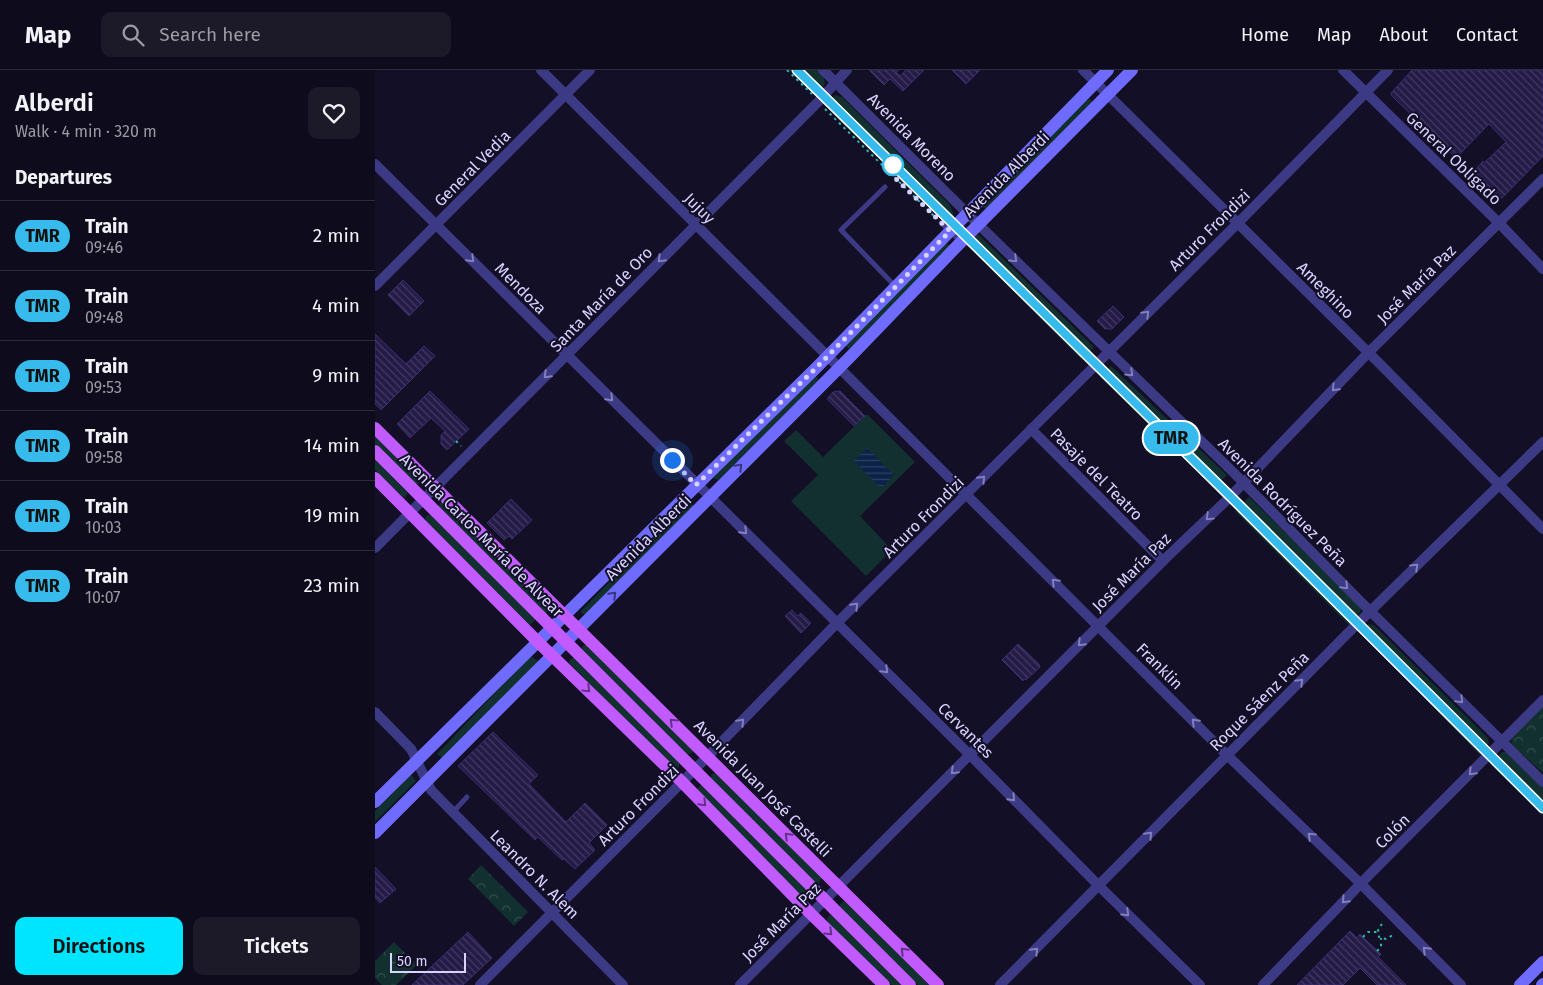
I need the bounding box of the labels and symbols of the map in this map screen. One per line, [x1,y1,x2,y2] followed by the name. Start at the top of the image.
[864,89,960,185] street label: Avenida Moreno
[1402,108,1505,209] street label: General Obligado
[430,126,514,210] street label: General Vedia
[959,127,1053,221] street label: Avenida Alberdi
[882,154,904,176] unlabelled marker
[1165,186,1254,275] street label: Arturo Frondizi
[680,189,719,228] street label: Jujuy
[1373,241,1460,328] street label: José María Paz
[546,243,656,356] street label: Santa María de Oro
[465,253,474,262] one-way arrow
[658,253,667,262] one-way arrow
[1008,253,1017,262] one-way arrow
[1293,258,1358,323] street label: Ameghino
[491,259,550,318] street label: Mendoza
[1140,311,1149,320] one-way arrow
[1125,367,1134,376] one-way arrow
[544,369,553,378] one-way arrow
[1332,382,1341,391] one-way arrow
[605,393,614,402] one-way arrow
[1142,422,1200,454] line badge: TMR
[1046,424,1147,525] street label: Pasaje del Teatro
[1214,434,1351,571] street label: Avenida Rodríguez Peña
[660,448,685,473] your location
[396,450,568,622] street label: Avenida Carlos María de Alvear
[734,464,743,473] one-way arrow
[879,473,968,562] street label: Arturo Frondizi
[977,476,986,485] one-way arrow
[601,490,695,584] street label: Avenida Alberdi
[1206,511,1215,520] one-way arrow
[738,526,747,535] one-way arrow
[1088,529,1175,616] street label: José María Paz
[1410,564,1419,573] one-way arrow
[1052,579,1061,588] one-way arrow
[1339,580,1348,589] one-way arrow
[607,592,616,601] one-way arrow
[849,603,858,612] one-way arrow
[1078,638,1087,647] one-way arrow
[1133,639,1187,693] street label: Franklin
[1206,648,1313,755] street label: Roque Sáenz Peña
[879,665,888,674] one-way arrow
[1294,679,1303,688] one-way arrow
[582,683,591,692] one-way arrow
[1455,694,1464,703] one-way arrow
[934,699,997,762] street label: Cervantes
[690,716,835,861] street label: Avenida Juan José Castelli
[669,719,678,728] one-way arrow
[735,719,744,728] one-way arrow
[1192,719,1201,728] one-way arrow
[594,761,683,850] street label: Arturo Frondizi
[951,765,960,774] one-way arrow
[1469,766,1478,775] one-way arrow
[1006,792,1015,801] one-way arrow
[697,798,706,807] one-way arrow
[1371,810,1414,853] street label: Colón
[486,826,583,923] street label: Leandro N. Alem
[1143,832,1152,841] one-way arrow
[785,833,794,842] one-way arrow
[1308,833,1317,842] one-way arrow
[738,879,825,966] street label: José María Paz
[1342,894,1351,903] one-way arrow
[1120,907,1129,916] one-way arrow
[824,926,833,935] one-way arrow
[1029,947,1038,956] one-way arrow
[1423,947,1432,956] one-way arrow
[900,948,909,957] one-way arrow
[390,950,466,973] scale bar

